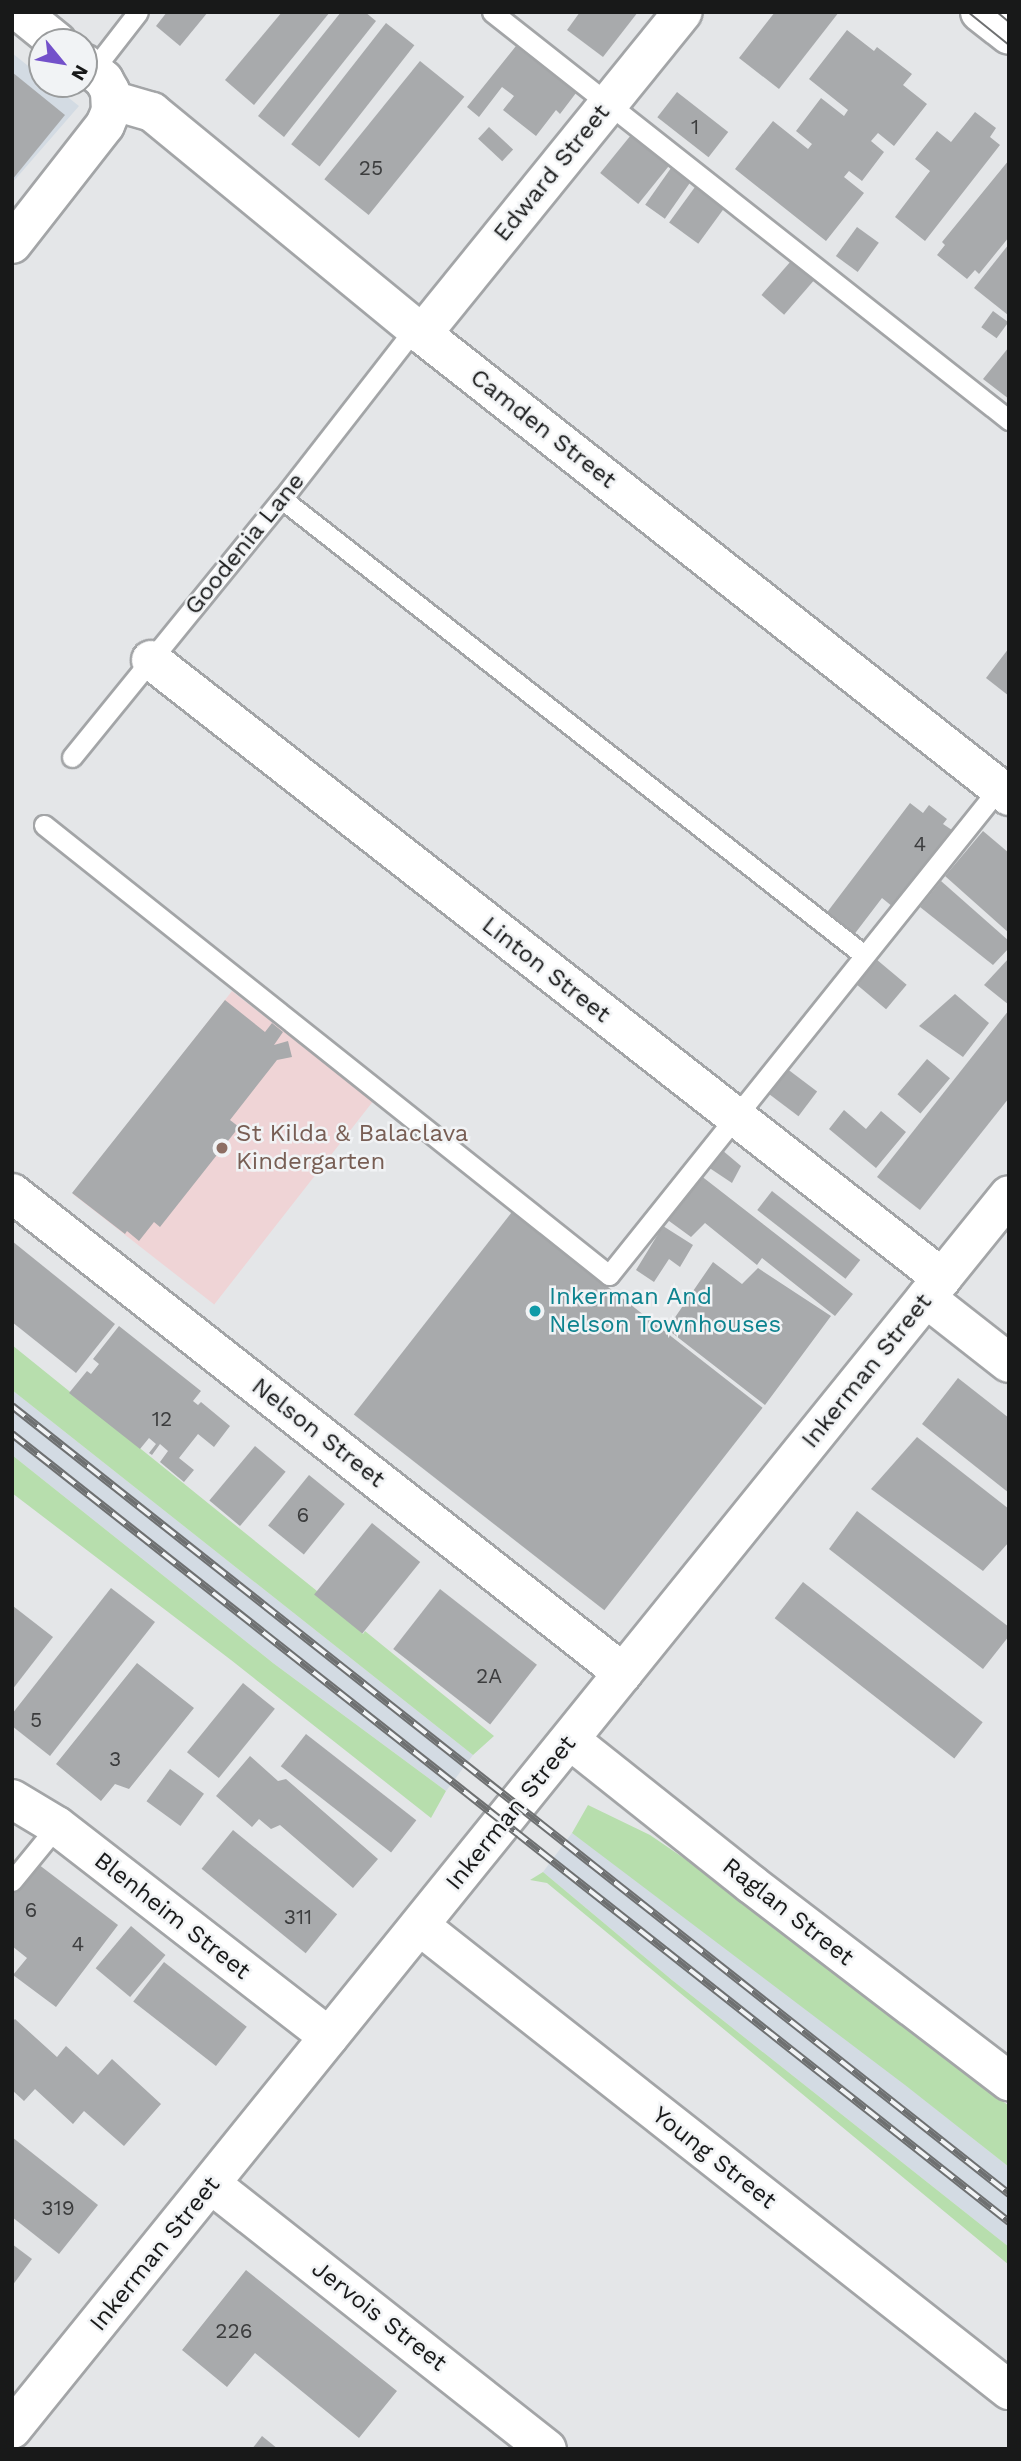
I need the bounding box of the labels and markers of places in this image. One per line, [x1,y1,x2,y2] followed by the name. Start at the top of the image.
[236,1120,469,1176] place label: St Kilda & Balaclava Kindergarten
[214,1140,230,1156] marker: St Kilda & Balaclava Kindergarten
[549,1283,782,1339] place label: Inkerman And Nelson Townhouses
[527,1303,543,1319] marker: Inkerman And Nelson Townhouses

